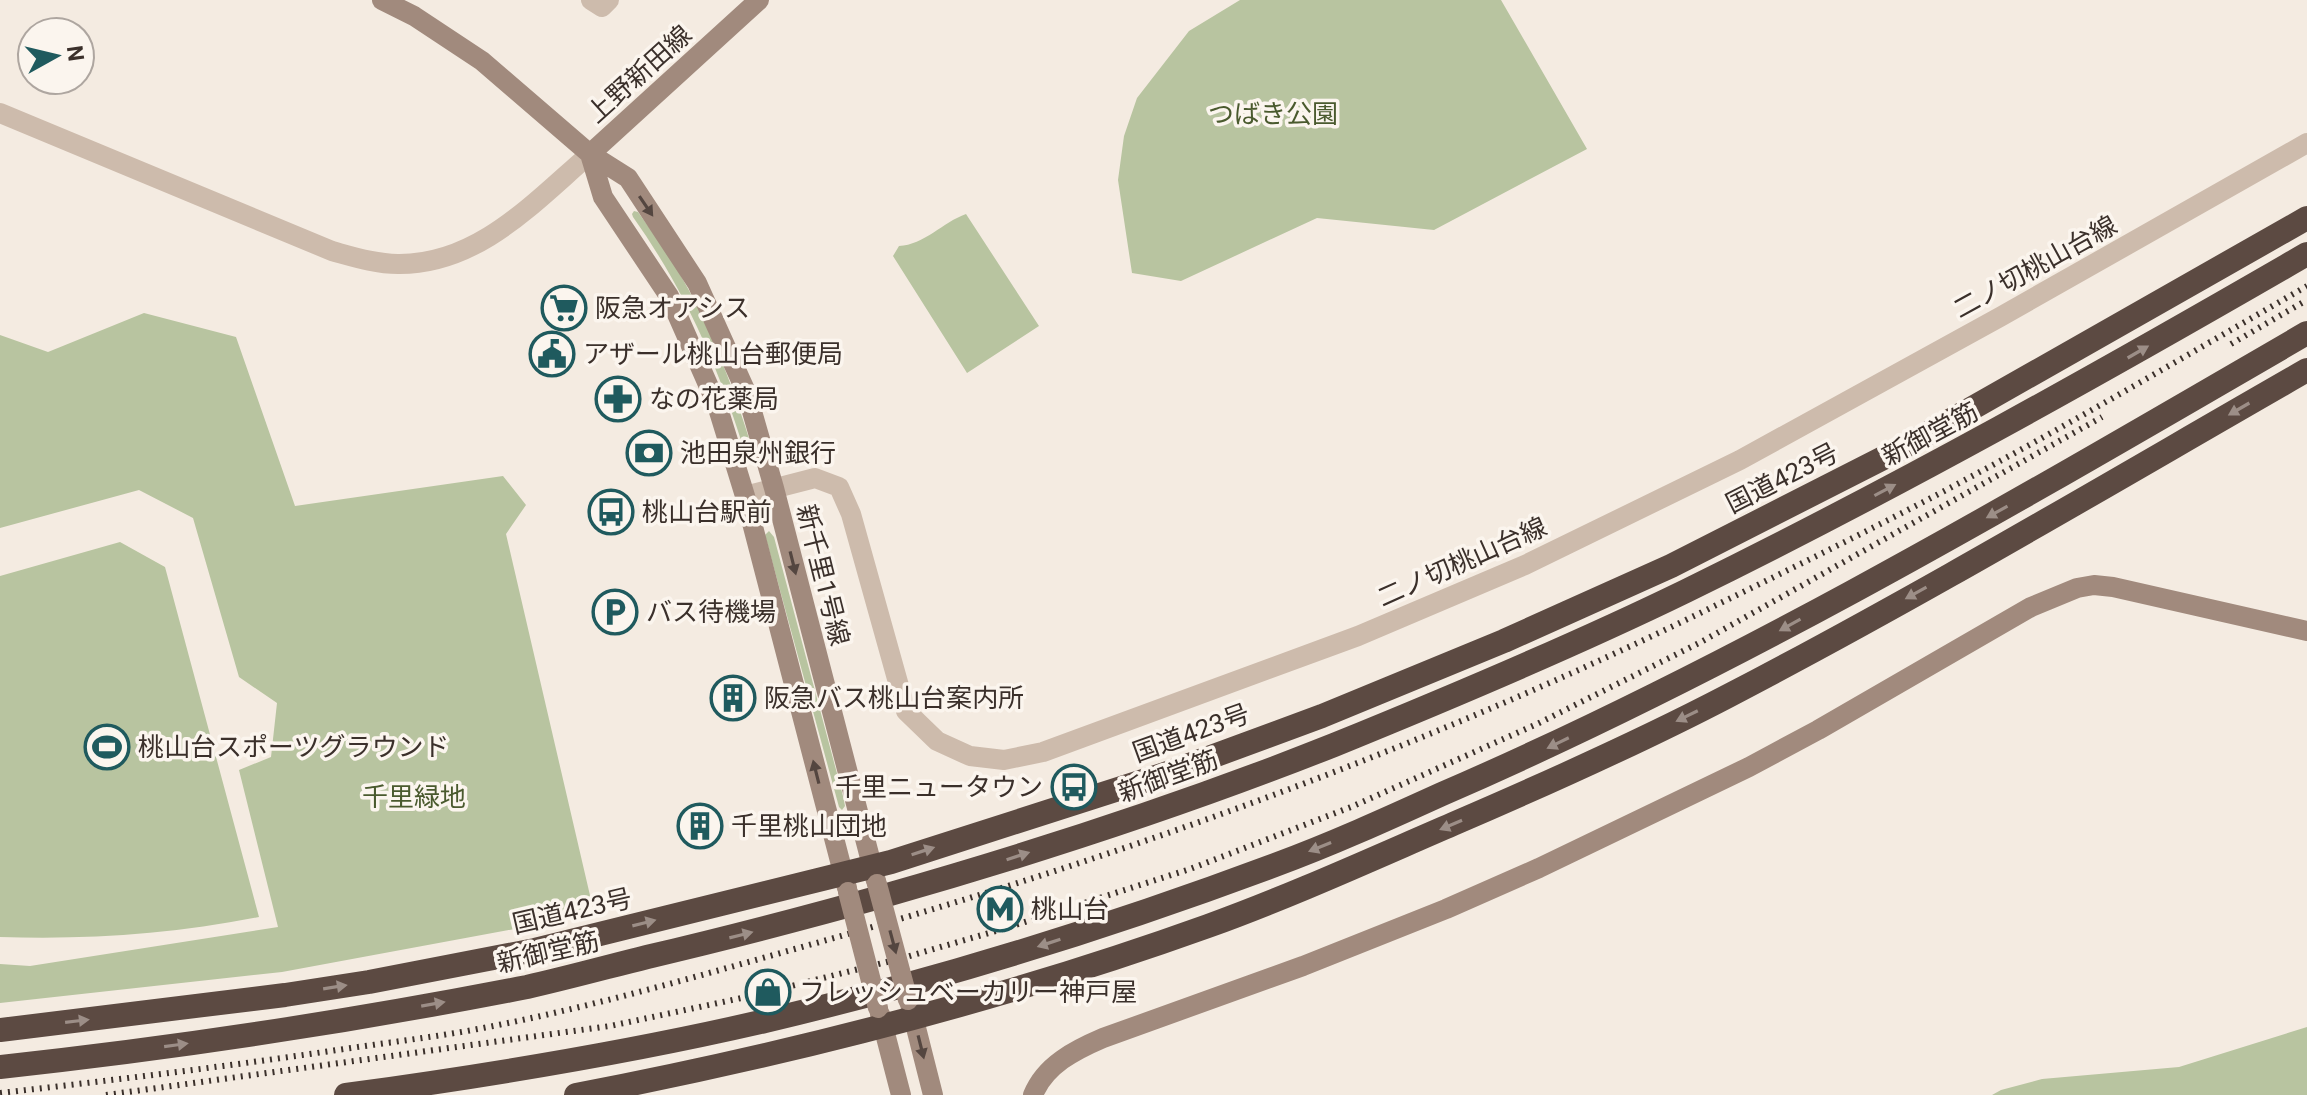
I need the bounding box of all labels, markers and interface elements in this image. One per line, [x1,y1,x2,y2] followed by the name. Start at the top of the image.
[16,16,96,96] north arrow
[581,19,697,129] street label: 上野新田線
[62,44,89,63] text: N
[1208,99,1338,129] park label: つばき公園
[638,195,653,216] one-way arrow
[1948,210,2122,324] street label: 二ノ切桃山台線
[540,284,588,332] supermarket icon: 阪急オアシス
[595,293,750,323] place label: 阪急オアシス
[528,330,576,378] public building icon: アザール桃山台郵便局
[583,339,843,369] place label: アザール桃山台郵便局
[2126,345,2149,359] one-way arrow
[594,375,642,423] pharmacy icon: なの花薬局
[649,384,779,414] place label: なの花薬局
[1877,396,1983,472] street label: 新御堂筋
[2228,402,2250,416] one-way arrow
[625,429,673,477] bank icon: 池田泉州銀行
[1721,437,1843,519] street label: 国道423号
[680,438,836,468] place label: 池田泉州銀行
[1873,483,1896,496] one-way arrow
[587,488,635,536] bus stop icon: 桃山台駅前
[642,497,772,527] place label: 桃山台駅前
[791,501,855,649] street label: 新千里1号線
[1986,504,2008,518] one-way arrow
[1373,511,1551,613] street label: 二ノ切桃山台線
[788,551,800,576] one-way arrow
[1905,586,1927,600] one-way arrow
[591,588,639,636] parking icon: バス待機場
[646,597,776,627] place label: バス待機場
[1779,618,1801,632] one-way arrow
[709,674,757,722] building icon: 阪急バス桃山台案内所
[764,683,1024,713] place label: 阪急バス桃山台案内所
[1129,698,1253,768] street label: 国道423号
[1675,709,1699,723] one-way arrow
[83,723,131,771] sports icon: 桃山台スポーツグラウンド
[138,732,449,762] place label: 桃山台スポーツグラウンド
[1547,736,1570,750] one-way arrow
[1114,744,1222,808] street label: 新御堂筋
[809,759,821,784] one-way arrow
[1050,763,1098,811] bus stop icon: 千里ニュータウン
[835,772,1043,802] place label: 千里ニュータウン
[362,782,466,812] park label: 千里緑地
[676,802,724,850] building icon: 千里桃山団地
[731,811,887,841] place label: 千里桃山団地
[1439,818,1463,831] one-way arrow
[1308,840,1332,853] one-way arrow
[912,845,936,857] one-way arrow
[1006,850,1030,862] one-way arrow
[509,883,635,939] street label: 国道423号
[976,885,1024,933] metro station icon: 桃山台
[1031,894,1109,924] place label: 桃山台
[632,916,657,929] one-way arrow
[494,926,602,978] street label: 新御堂筋
[728,928,753,940] one-way arrow
[887,929,899,954] one-way arrow
[1036,937,1060,950] one-way arrow
[744,968,792,1016] shop icon: フレッシュベーカリー神戸屋
[799,977,1137,1007] place label: フレッシュベーカリー神戸屋
[323,981,348,993] one-way arrow
[420,997,445,1010] one-way arrow
[65,1014,90,1027] one-way arrow
[916,1035,928,1060] one-way arrow
[164,1038,189,1051] one-way arrow

